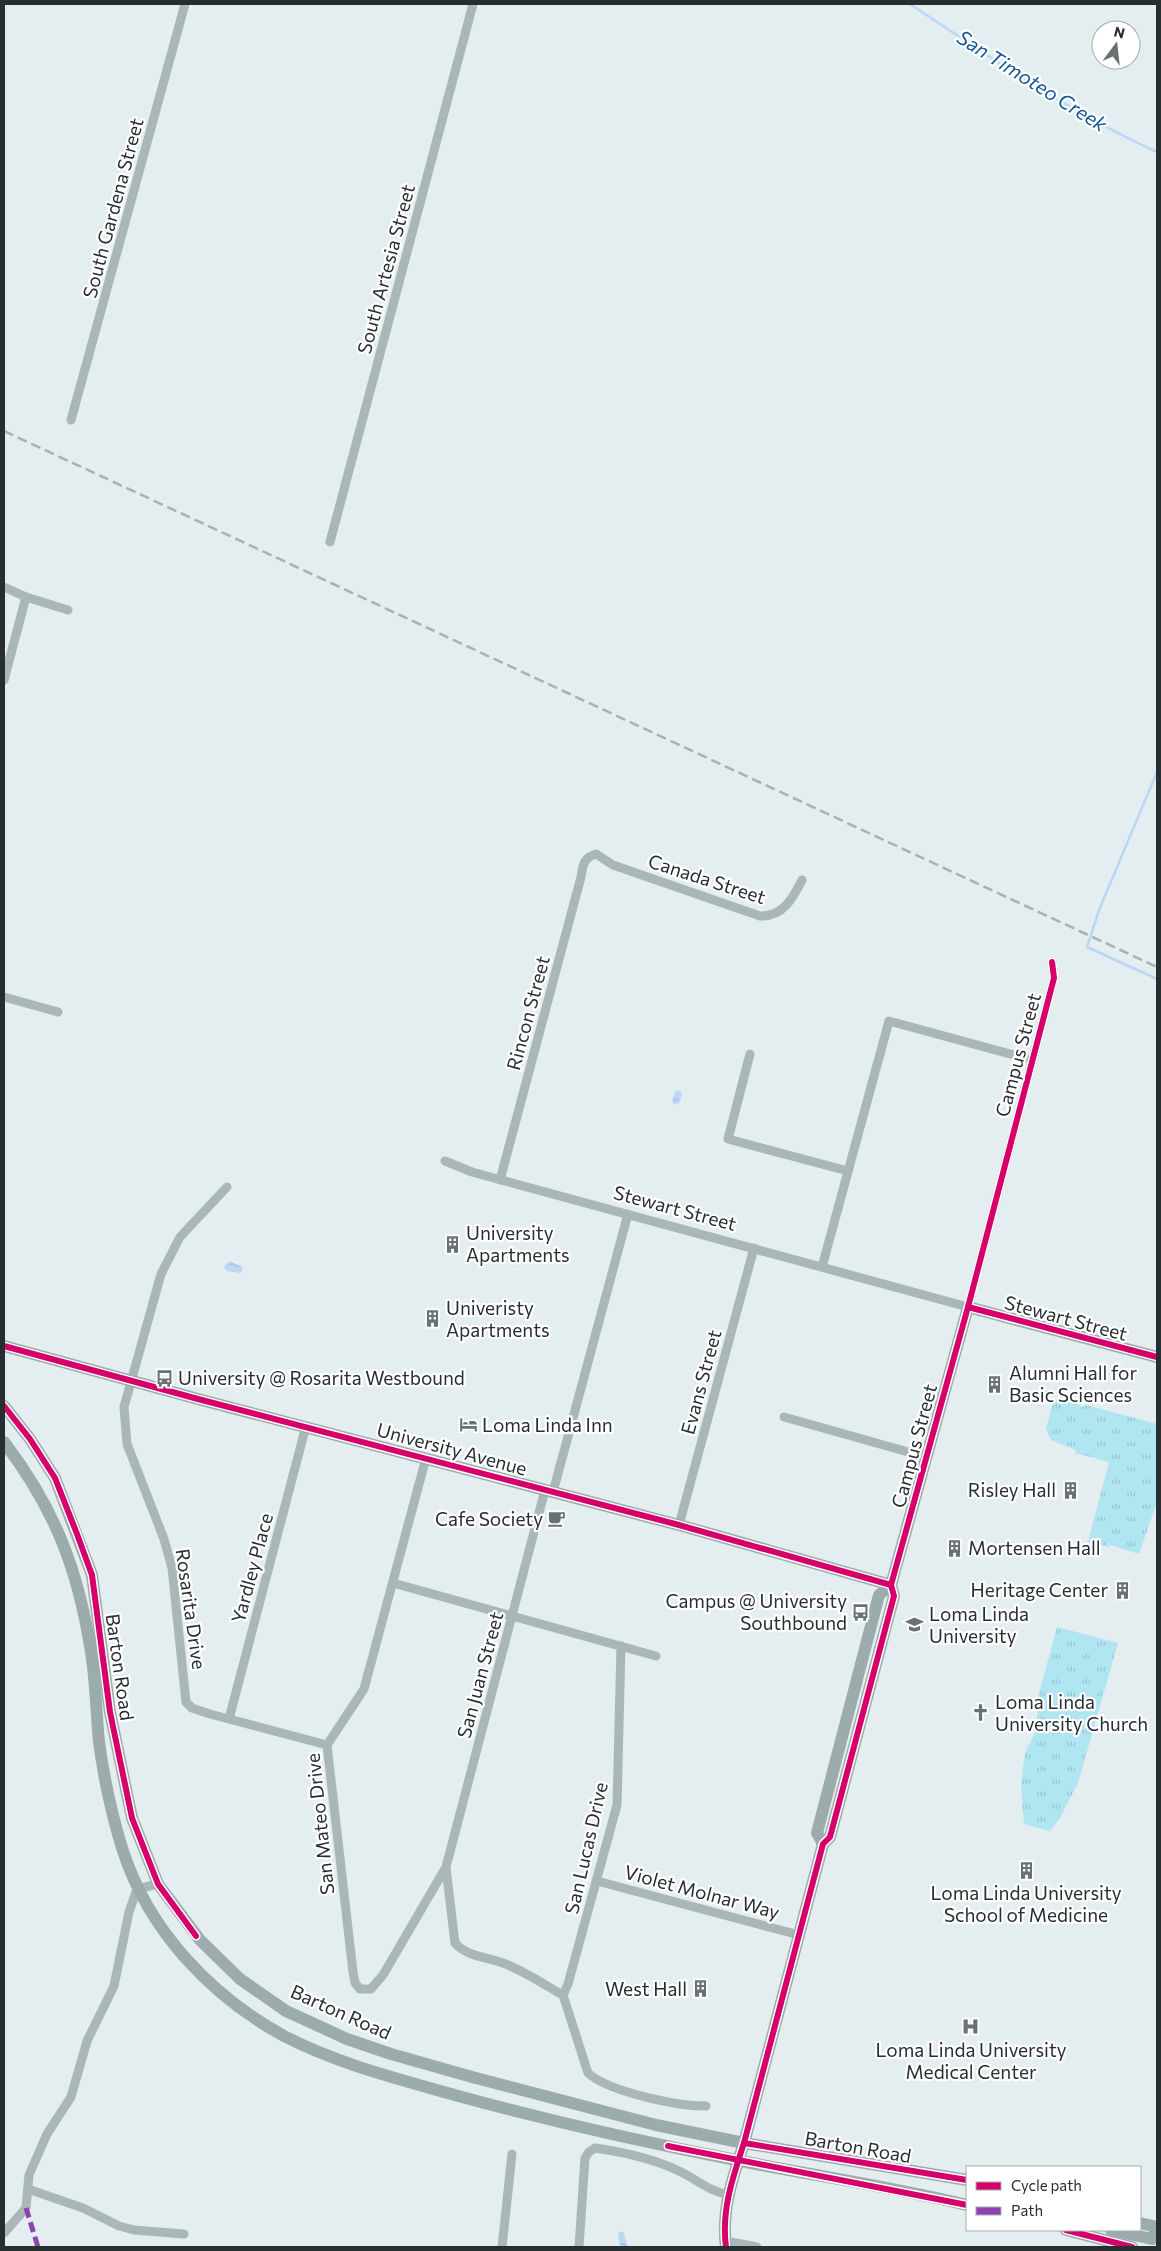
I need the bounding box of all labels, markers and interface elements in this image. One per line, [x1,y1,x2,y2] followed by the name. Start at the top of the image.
[1091,20,1141,70] north arrow
[1112,22,1127,42] text: N
[953,24,1113,137] water label: San Timoteo Creek
[77,115,148,301] street label: South Gardena Street
[352,181,419,356] street label: South Artesia Street
[646,849,769,908] street label: Canada Street
[501,953,554,1073] street label: Rincon Street
[990,990,1045,1119] street label: Campus Street
[611,1180,739,1235] street label: Stewart Street
[466,1221,570,1266] place label: University Apartments
[442,1234,462,1254] building icon: University Apartments
[1002,1290,1130,1345] street label: Stewart Street
[446,1296,550,1341] place label: Univeristy Apartments
[422,1309,442,1329] building icon: Univeristy Apartments
[676,1327,726,1437] street label: Evans Street
[1009,1361,1137,1406] place label: Alumni Hall for Basic Sciences
[178,1366,465,1389] place label: University @ Rosarita Westbound
[154,1368,174,1388] bus stop icon: University @ Rosarita Westbound
[985,1374,1005,1394] building icon: Alumni Hall for Basic Sciences
[886,1381,941,1510] street label: Campus Street
[482,1413,613,1436] place label: Loma Linda Inn
[458,1415,478,1435] hotel icon: Loma Linda Inn
[375,1417,530,1480] street label: University Avenue
[968,1478,1056,1501] place label: Risley Hall
[1060,1480,1080,1500] building icon: Risley Hall
[435,1507,543,1530] place label: Cafe Society
[547,1509,567,1529] cafe icon: Cafe Society
[226,1510,277,1625] street label: Yardley Place
[968,1536,1101,1559] place label: Mortensen Hall
[944,1538,964,1558] building icon: Mortensen Hall
[172,1547,211,1671] street label: Rosarita Drive
[971,1578,1108,1601] place label: Heritage Center
[1112,1580,1132,1600] building icon: Heritage Center
[665,1589,847,1634] place label: Campus @ University Southbound
[851,1602,871,1622] bus stop icon: Campus @ University Southbound
[929,1602,1029,1647] place label: Loma Linda University
[452,1609,507,1741] street label: San Juan Street
[102,1612,139,1722] street label: Barton Road
[905,1615,925,1635] school or university icon: Loma Linda University
[995,1690,1148,1735] place label: Loma Linda University Church
[971,1703,991,1723] church icon: Loma Linda University Church
[301,1752,338,1896] street label: San Mateo Drive
[559,1780,612,1916] street label: San Lucas Drive
[622,1860,782,1923] street label: Violet Molnar Way
[1016,1860,1036,1880] building icon: Loma Linda University School of Medicine
[930,1881,1122,1926] place label: Loma Linda University School of Medicine
[605,1977,687,2000] place label: West Hall
[287,1979,395,2044] street label: Barton Road
[691,1979,711,1999] building icon: West Hall
[961,2017,981,2037] hospital icon: Loma Linda University Medical Center
[875,2038,1067,2083] place label: Loma Linda University Medical Center
[803,2126,913,2167] street label: Barton Road
[966,2166,1141,2231] legend
[1011,2176,1082,2194] text: Cycle path
[1011,2201,1043,2219] text: Path

